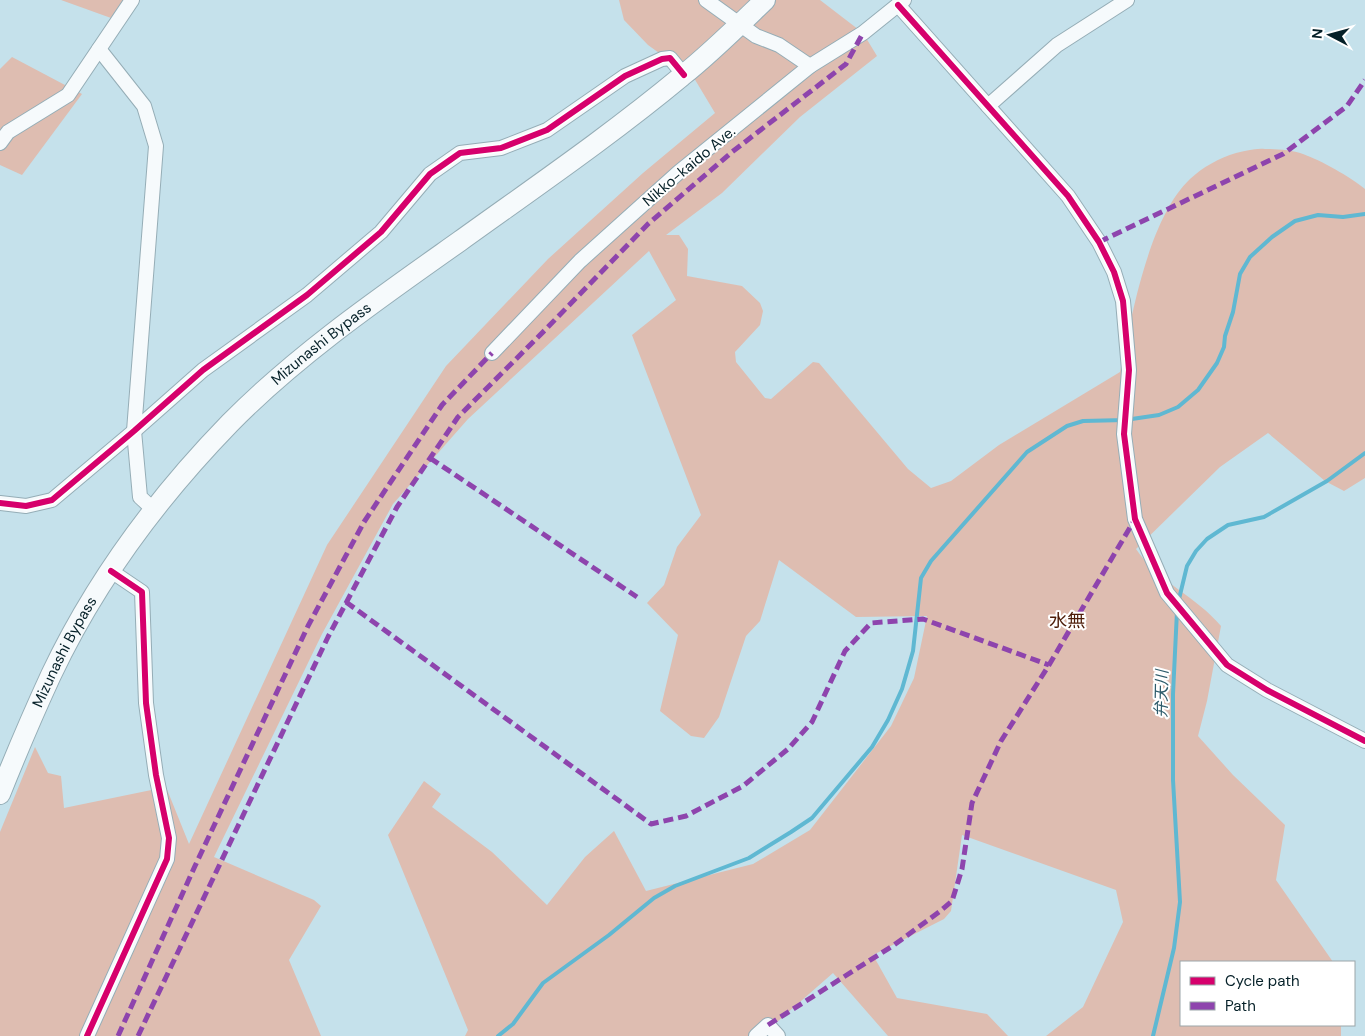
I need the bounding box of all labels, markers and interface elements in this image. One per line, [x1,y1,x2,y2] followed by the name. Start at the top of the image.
[1305,10,1355,60] north arrow
[1308,28,1327,40] text: N
[638,121,740,211] street label: Nikko-kaido Ave.
[267,298,375,389] street label: Mizunashi Bypass
[28,593,101,711] street label: Mizunashi Bypass
[1049,609,1085,633] district label: 水無
[1151,668,1172,718] water label: 弁天川
[1180,961,1355,1026] legend
[1225,971,1300,991] text: Cycle path
[1225,996,1256,1016] text: Path

